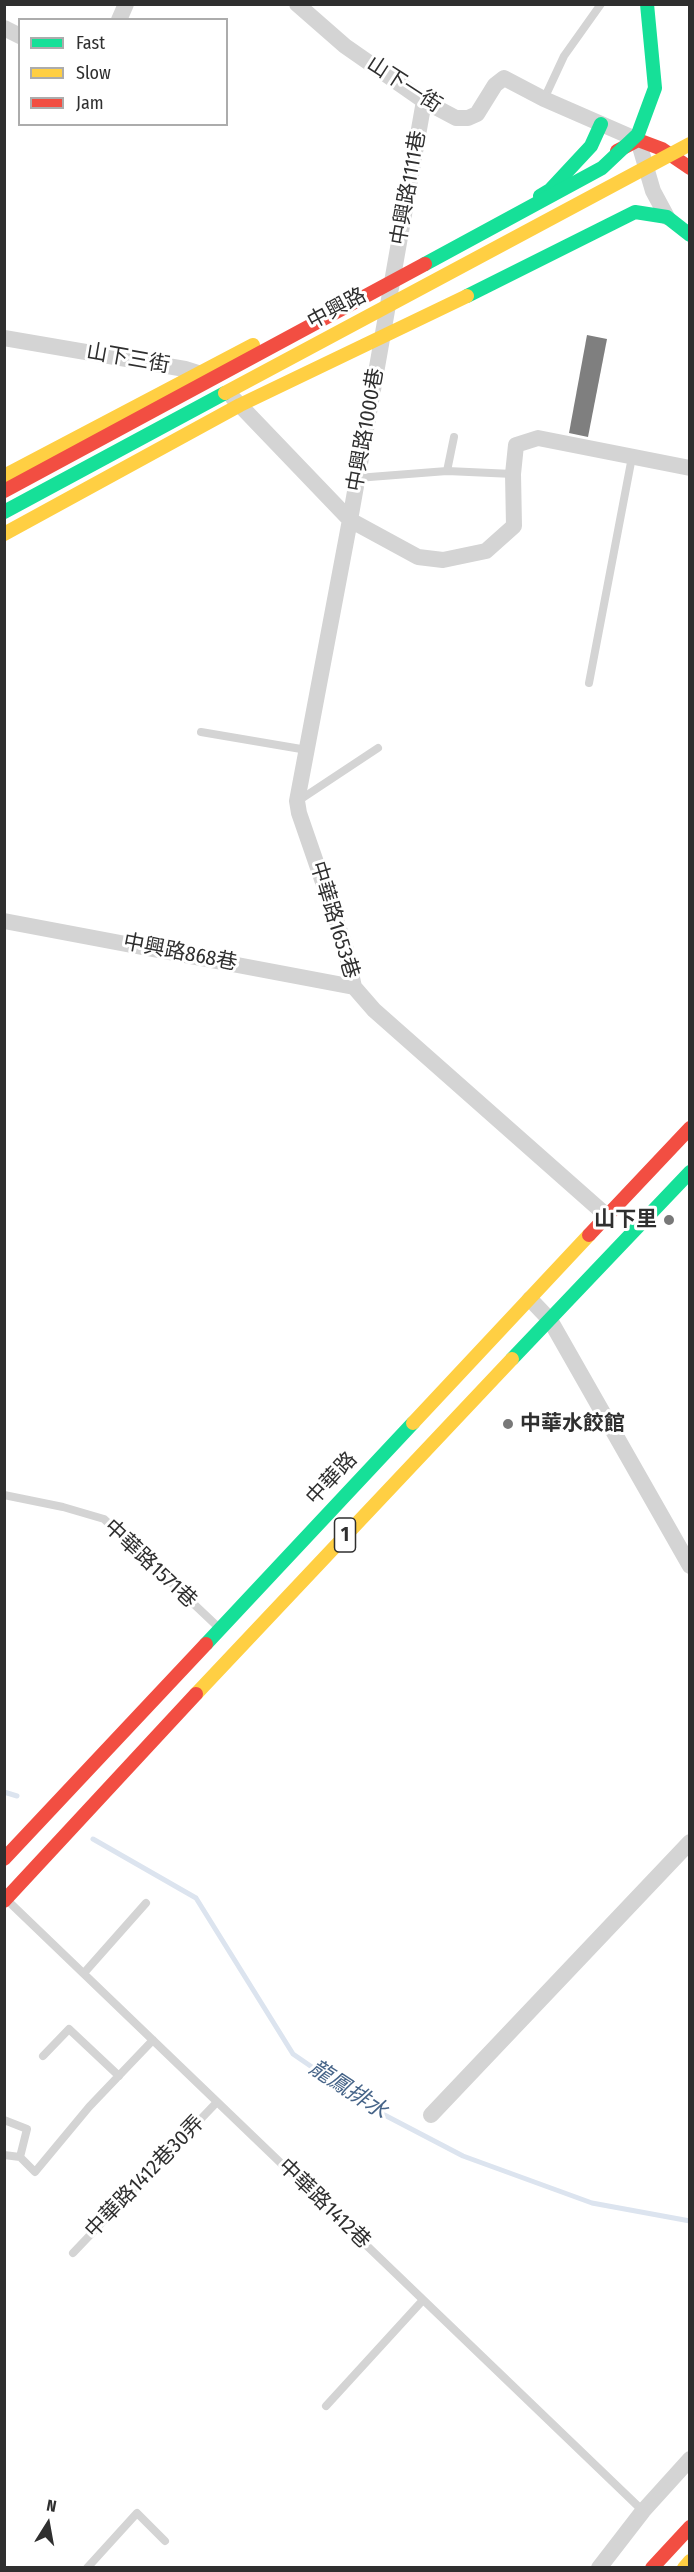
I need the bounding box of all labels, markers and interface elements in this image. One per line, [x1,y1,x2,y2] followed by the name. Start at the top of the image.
[18,18,228,126] legend
[76,32,105,54] text: Fast
[362,52,446,118] street label: 山下一街
[76,62,111,84] text: Slow
[76,92,104,114] text: Jam
[387,129,431,247] street label: 中興路1111巷
[303,283,371,335] street label: 中興路
[84,339,172,379] street label: 山下三街
[343,366,389,494] street label: 中興路1000巷
[304,858,364,982] street label: 中華路1653巷
[121,930,239,976] street label: 中興路868巷
[594,1207,657,1233] place label: 山下里
[662,1213,676,1227] marker: 山下里
[520,1411,625,1437] place label: 中華水餃館
[501,1417,515,1431] marker: 中華水餃館
[301,1447,363,1511] street label: 中華路
[98,1515,202,1613] street label: 中華路1571巷
[334,1518,356,1552] road number: 1
[304,2055,392,2125] water label: 龍鳳排水
[80,2111,210,2243] street label: 中華路1412巷30弄
[273,2154,375,2254] street label: 中華路1412巷
[18,2494,78,2554] north arrow
[45,2496,58,2516] text: N

